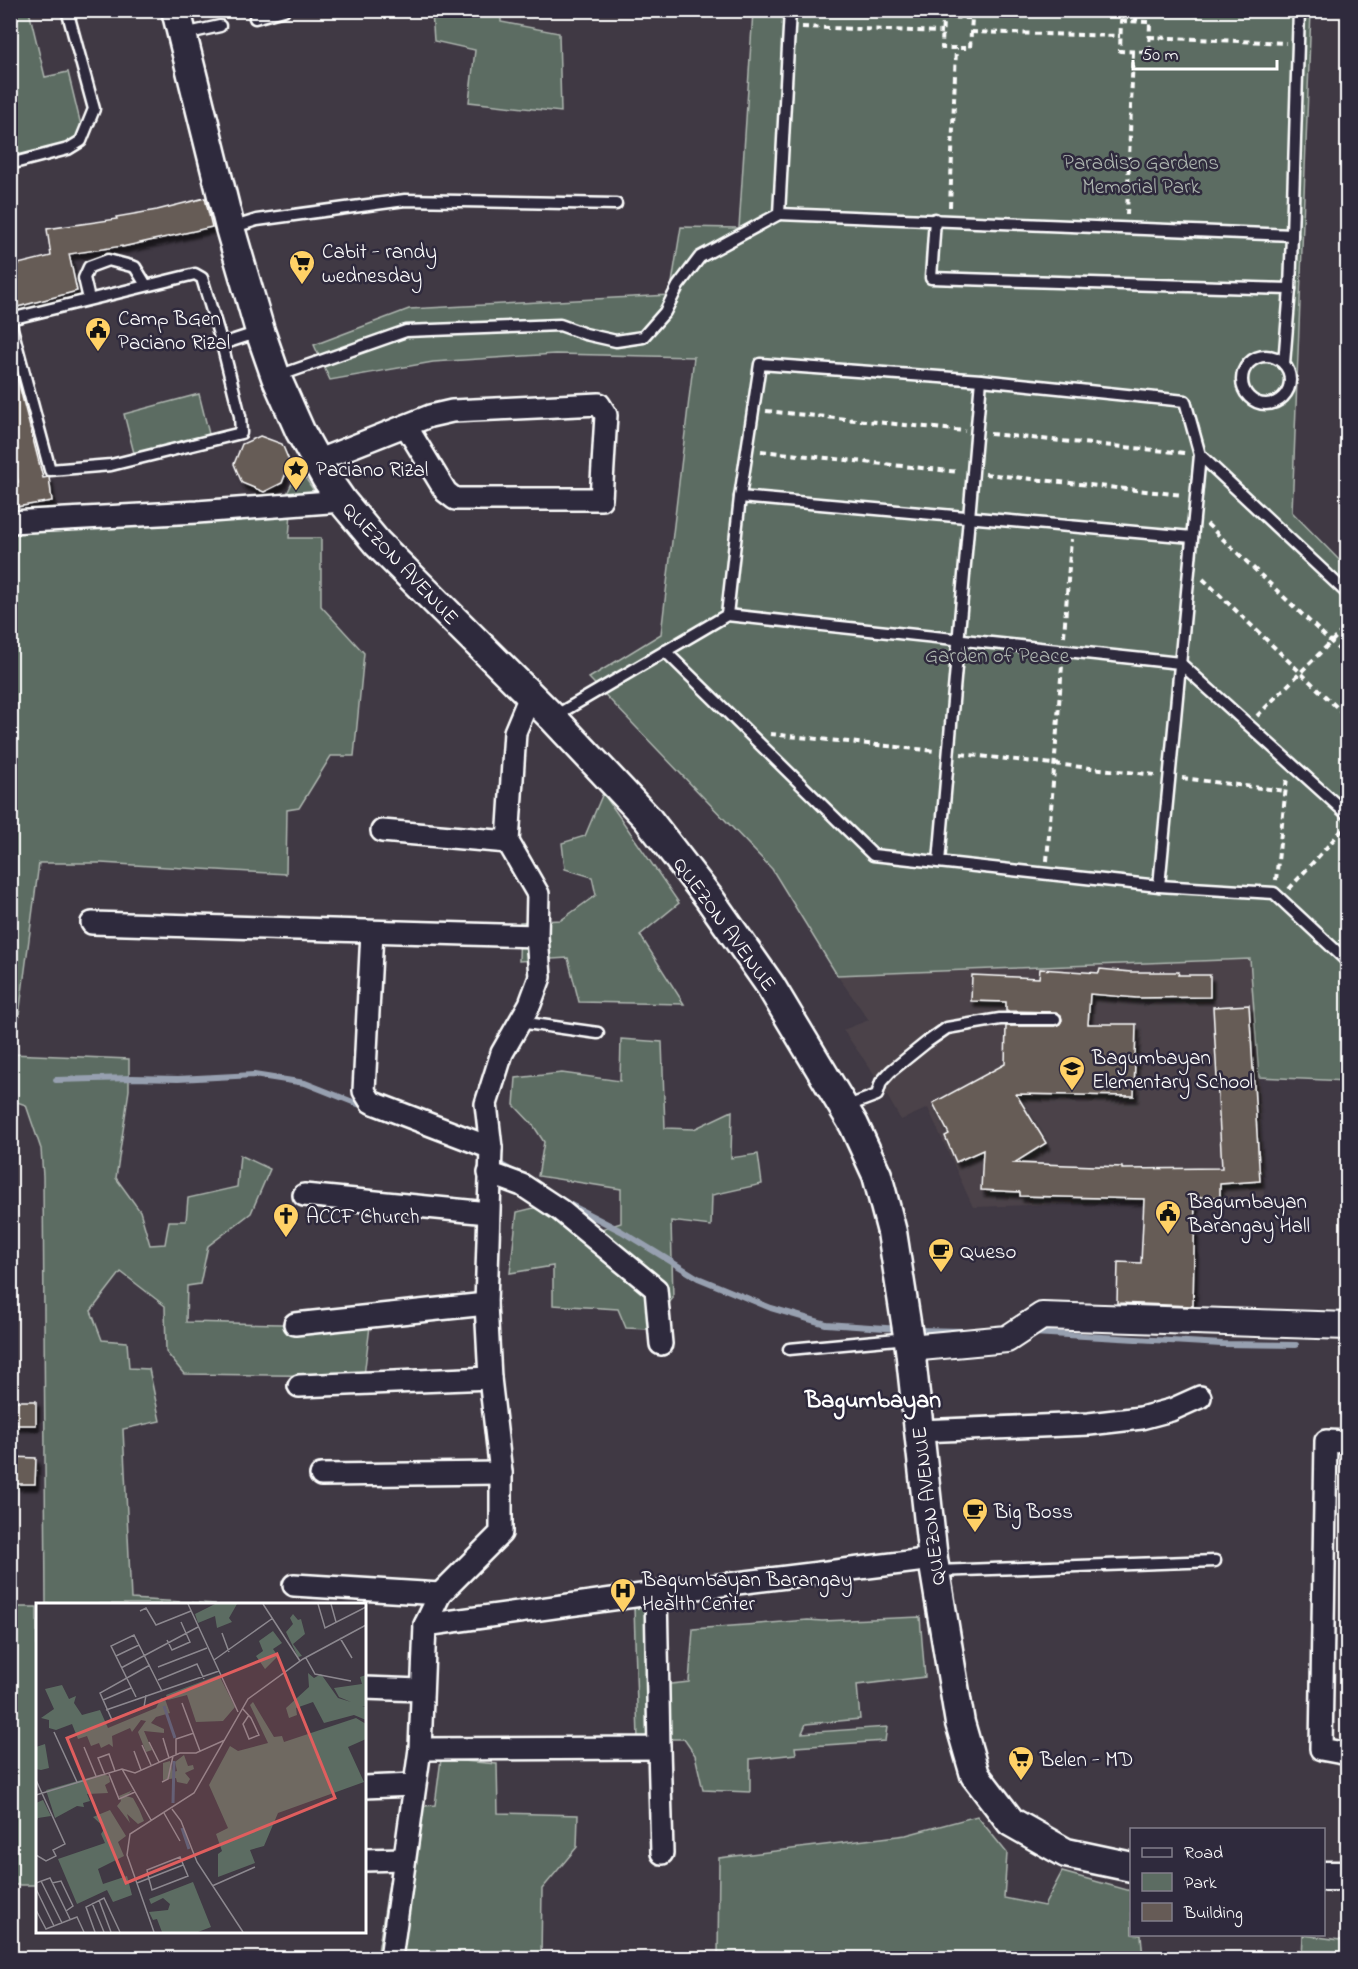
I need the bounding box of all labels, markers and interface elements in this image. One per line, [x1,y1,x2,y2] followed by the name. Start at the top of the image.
[1133,33,1277,71] scale bar
[1142,43,1179,69] text: 50 m
[1063,149,1219,203] park label: Paradiso Gardens Memorial Park
[322,238,437,294] place label: Cabit - randy wednesday
[287,248,317,286] supermarket icon: Cabit - randy wednesday
[118,305,230,359] place label: Camp BGen Paciano Rizal
[83,315,113,353] public building icon: Camp BGen Paciano Rizal
[281,454,311,492] place icon: Paciano Rizal
[316,456,428,486] place label: Paciano Rizal
[334,496,465,633] street label: QUEZON AVENUE
[925,642,1070,672] park label: Garden of Peace
[664,852,782,999] street label: QUEZON AVENUE
[1091,1044,1253,1100] place label: Bagumbayan Elementary School
[1057,1054,1087,1092] school or university icon: Bagumbayan Elementary School
[1187,1188,1310,1244] place label: Bagumbayan Barangay Hall
[1153,1198,1183,1236] public building icon: Bagumbayan Barangay Hall
[271,1201,301,1239] church icon: ACCF Church
[306,1203,419,1233] place label: ACCF Church
[926,1236,956,1274] cafe icon: Queso
[960,1238,1017,1268] place label: Queso
[804,1384,941,1420] district label: Bagumbayan
[905,1425,955,1587] street label: QUEZON AVENUE
[960,1496,990,1534] cafe icon: Big Boss
[993,1498,1073,1530] place label: Big Boss
[641,1566,852,1620] place label: Bagumbayan Barangay Health Center
[608,1576,638,1614] hospital icon: Bagumbayan Barangay Health Center
[36,1603,366,1933] inset map
[1006,1744,1036,1782] supermarket icon: Belen - MD
[1039,1746,1133,1776] place label: Belen - MD
[1130,1828,1325,1936] legend
[1184,1841,1223,1867] text: Road
[1184,1871,1217,1897] text: Park
[1183,1901,1243,1928] text: Building

